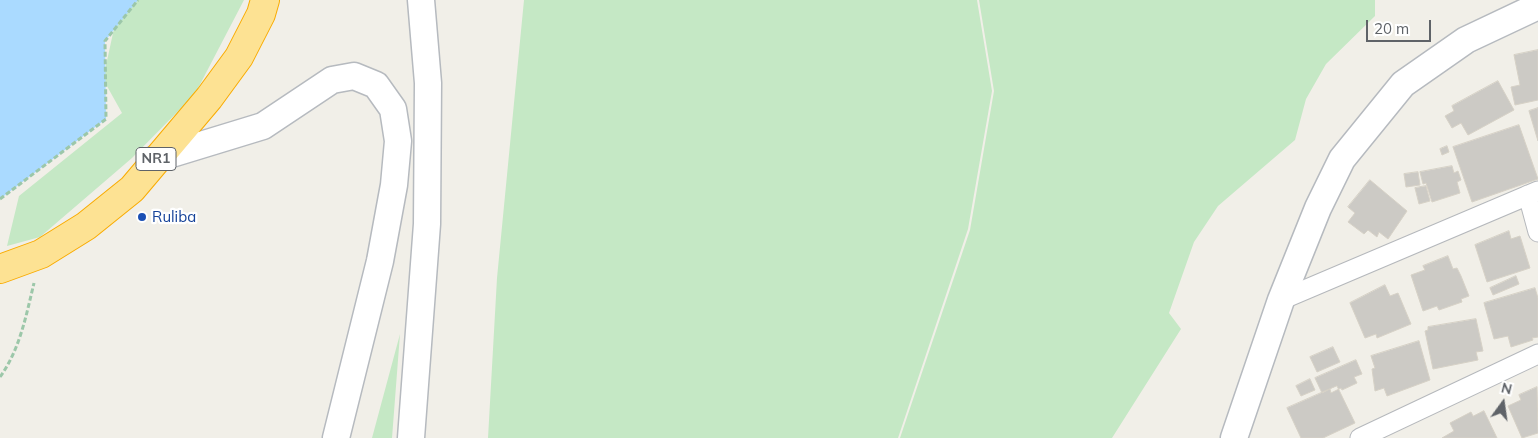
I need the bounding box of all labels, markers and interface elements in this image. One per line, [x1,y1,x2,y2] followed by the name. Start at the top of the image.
[1368,10,1433,42] scale bar
[1374,19,1409,38] text: 20 m
[136,148,176,170] road number: NR1
[152,208,196,226] place label: Ruliba
[136,211,148,223] marker: Ruliba
[1478,378,1528,428] north arrow
[1499,378,1514,398] text: N

